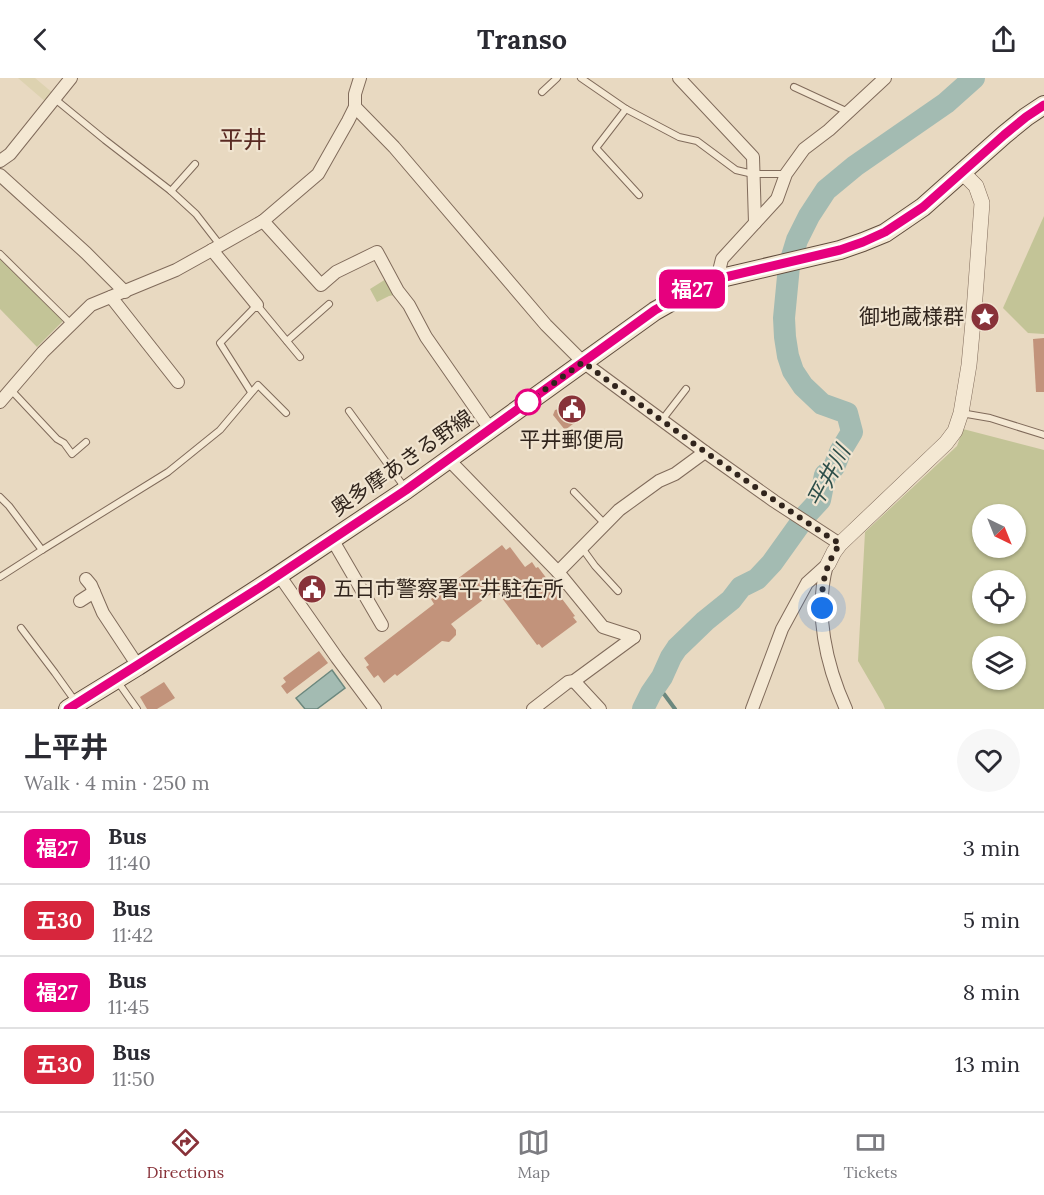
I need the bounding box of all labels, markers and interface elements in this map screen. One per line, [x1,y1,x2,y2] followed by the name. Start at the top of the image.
[477,22,567,56] text: Transo
[24,23,57,56] icon: back
[987,23,1020,56] icon: share
[219,124,267,155] district label: 平井
[658,270,726,308] line badge: 福27
[671,276,713,303] text: 福27
[969,301,1001,333] place icon: 御地蔵様群
[859,303,964,330] place label: 御地蔵様群
[515,389,541,415] unlabelled marker
[556,393,588,425] public building icon: 平井郵便局
[325,403,478,522] street label: 奥多摩あきる野線
[520,426,625,453] place label: 平井郵便局
[800,439,857,512] water label: 平井川
[972,504,1026,558] north arrow
[972,504,1026,690] map controls
[972,570,1026,624] button: locate
[296,573,328,605] public building icon: 五日市警察署平井駐在所
[333,575,564,602] place label: 五日市警察署平井駐在所
[807,593,837,623] your location
[972,636,1026,690] button: layers
[24,729,108,765] text: 上平井
[957,729,1020,792] button: heart
[24,770,210,795] text: Walk · 4 min · 250 m
[108,822,147,850] text: Bus
[963,834,1020,862] text: 3 min
[36,835,78,862] text: 福27
[108,850,151,875] text: 11:40
[112,894,151,922] text: Bus
[963,906,1020,934] text: 5 min
[36,907,82,934] text: 五30
[112,922,153,947] text: 11:42
[108,966,147,994] text: Bus
[963,978,1020,1006] text: 8 min
[36,979,78,1006] text: 福27
[108,994,149,1019] text: 11:45
[112,1038,151,1066] text: Bus
[955,1050,1020,1078] text: 13 min
[36,1051,82,1078] text: 五30
[112,1066,155,1091] text: 11:50
[147,1126,224,1182] tab: Directions
[517,1126,550,1182] tab: Map
[843,1126,897,1182] tab: Tickets

